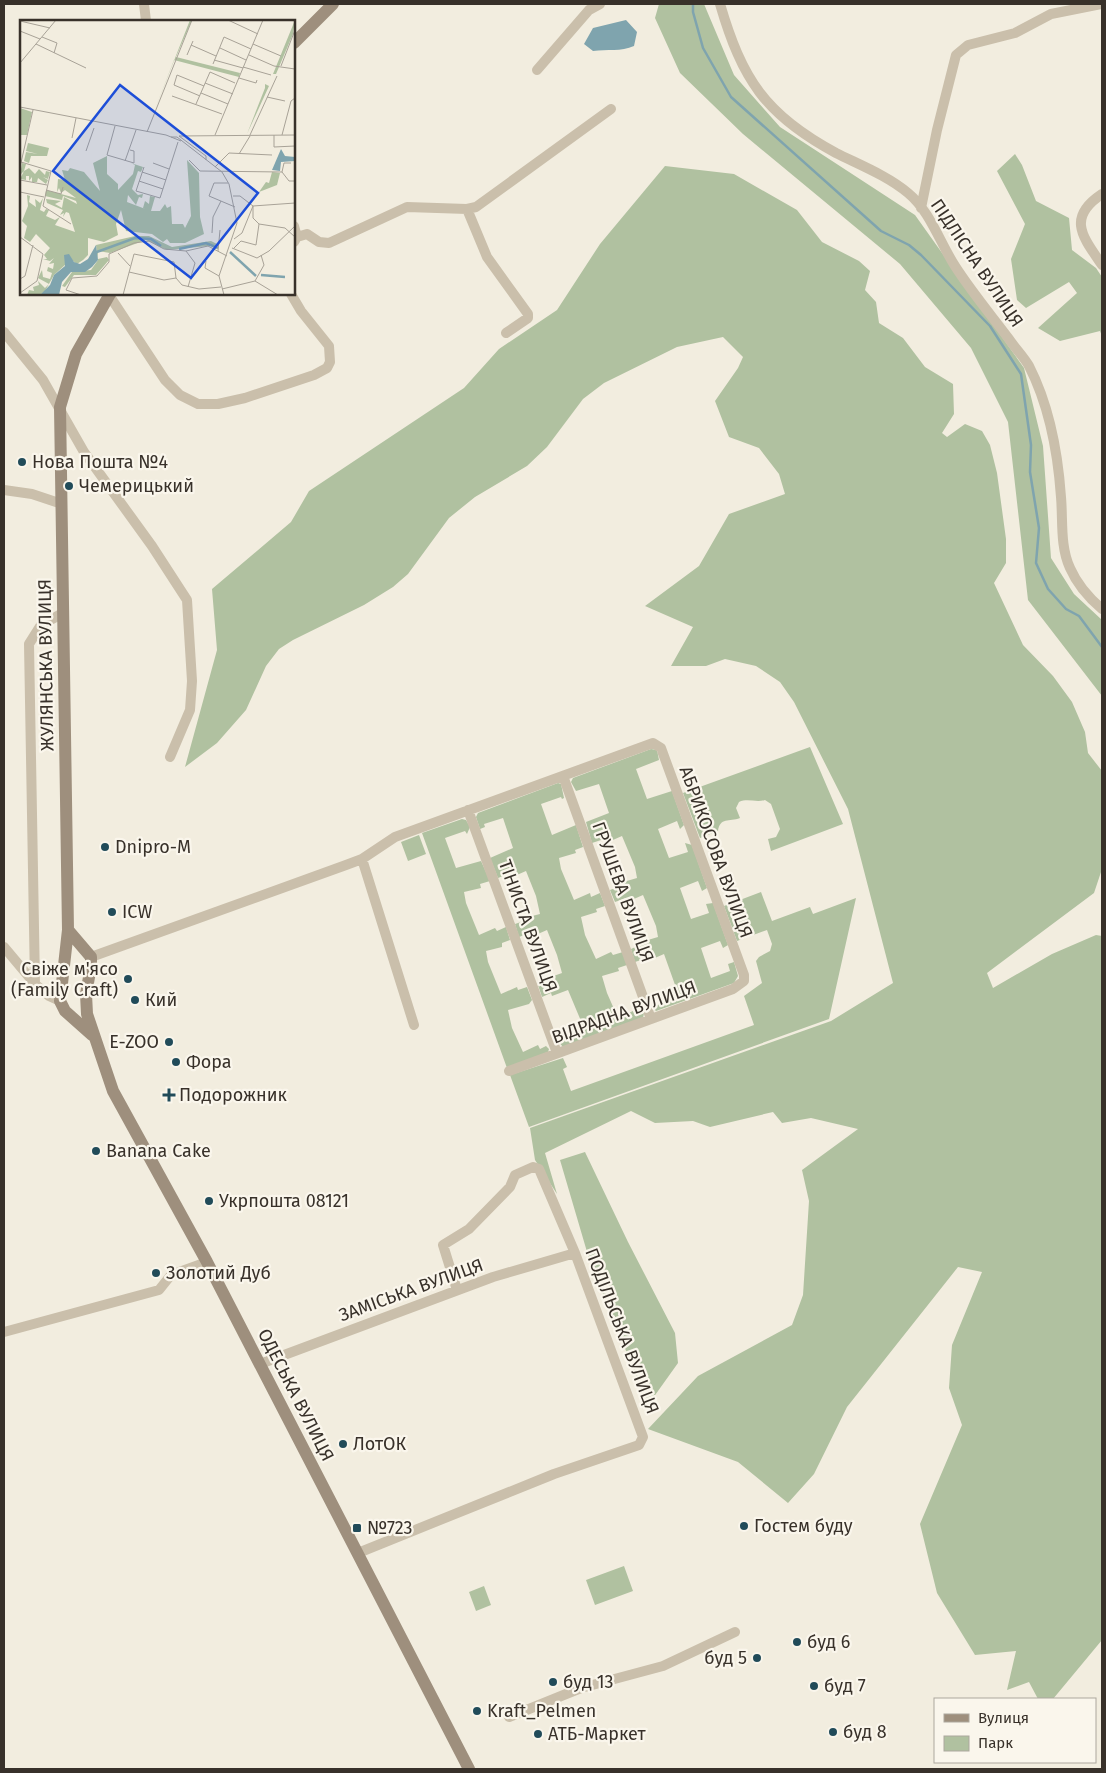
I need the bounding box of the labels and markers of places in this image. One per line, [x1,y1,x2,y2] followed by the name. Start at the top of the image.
[32,451,168,473] place label: Нова Пошта №4
[16,456,28,468] marker: Нова Пошта №4
[79,475,194,497] place label: Чемерицький
[63,480,75,492] marker: Чемерицький
[115,836,191,858] place label: Dnipro-M
[99,841,111,853] marker: Dnipro-M
[122,901,152,923] place label: ICW
[106,906,118,918] marker: ICW
[11,958,118,1001] place label: Свіже м'ясо (Family Craft)
[122,973,134,985] marker: Свіже м'ясо (Family Craft)
[145,989,177,1011] place label: Кий
[129,994,141,1006] marker: Кий
[109,1031,159,1053] place label: E-ZOO
[163,1036,175,1048] marker: E-ZOO
[186,1051,232,1073] place label: Фора
[170,1056,182,1068] marker: Фора
[179,1084,287,1106] place label: Подорожник
[163,1089,175,1101] marker: Подорожник
[106,1140,211,1162] place label: Banana Cake
[90,1145,102,1157] marker: Banana Cake
[219,1190,349,1212] place label: Укрпошта 08121
[203,1195,215,1207] marker: Укрпошта 08121
[166,1262,271,1284] place label: Золотий Дуб
[150,1267,162,1279] marker: Золотий Дуб
[353,1433,406,1455] place label: ЛотОК
[337,1438,349,1450] marker: ЛотОК
[754,1515,853,1537] place label: Гостем буду
[367,1517,413,1539] place label: №723
[738,1520,750,1532] marker: Гостем буду
[351,1522,363,1534] marker: №723
[807,1631,850,1653] place label: буд 6
[791,1636,803,1648] marker: буд 6
[704,1647,747,1669] place label: буд 5
[751,1652,763,1664] marker: буд 5
[563,1671,614,1693] place label: буд 13
[824,1675,866,1697] place label: буд 7
[547,1676,559,1688] marker: буд 13
[808,1680,820,1692] marker: буд 7
[487,1700,596,1722] place label: Kraft_Pelmen
[471,1705,483,1717] marker: Kraft_Pelmen
[843,1721,887,1743] place label: буд 8
[548,1723,646,1745] place label: АТБ-Маркет
[827,1726,839,1738] marker: буд 8
[532,1728,544,1740] marker: АТБ-Маркет

